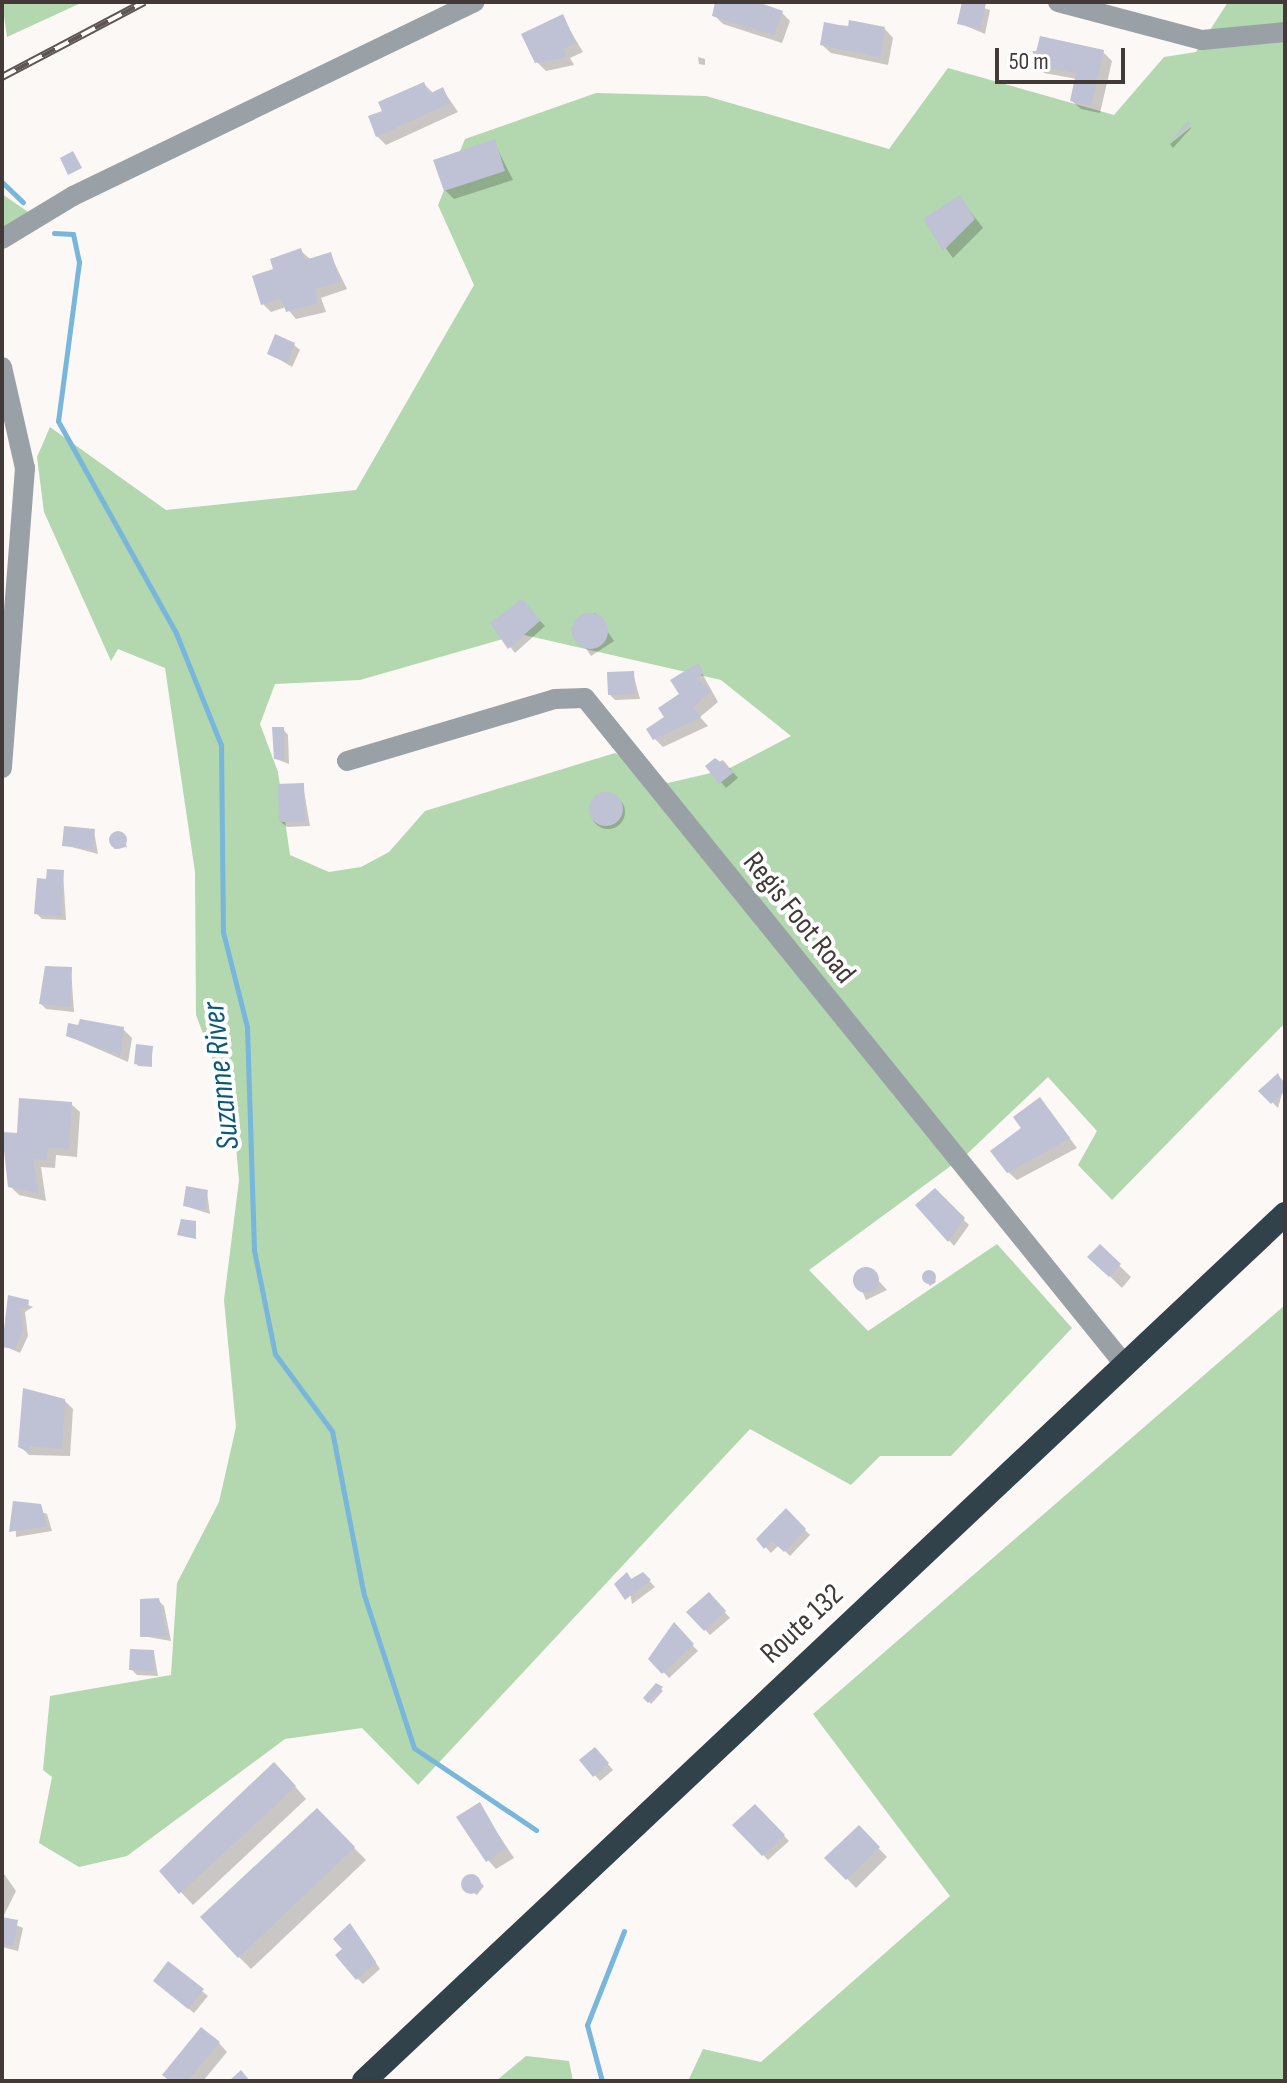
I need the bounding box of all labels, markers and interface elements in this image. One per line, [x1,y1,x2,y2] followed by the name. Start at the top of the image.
[999,32,1129,82] scale bar
[1009,47,1049,76] text: 50 m
[735,845,863,991] street label: Regis Foot Road
[195,1000,249,1152] water label: Suzanne River
[753,1577,851,1671] street label: Route 132

